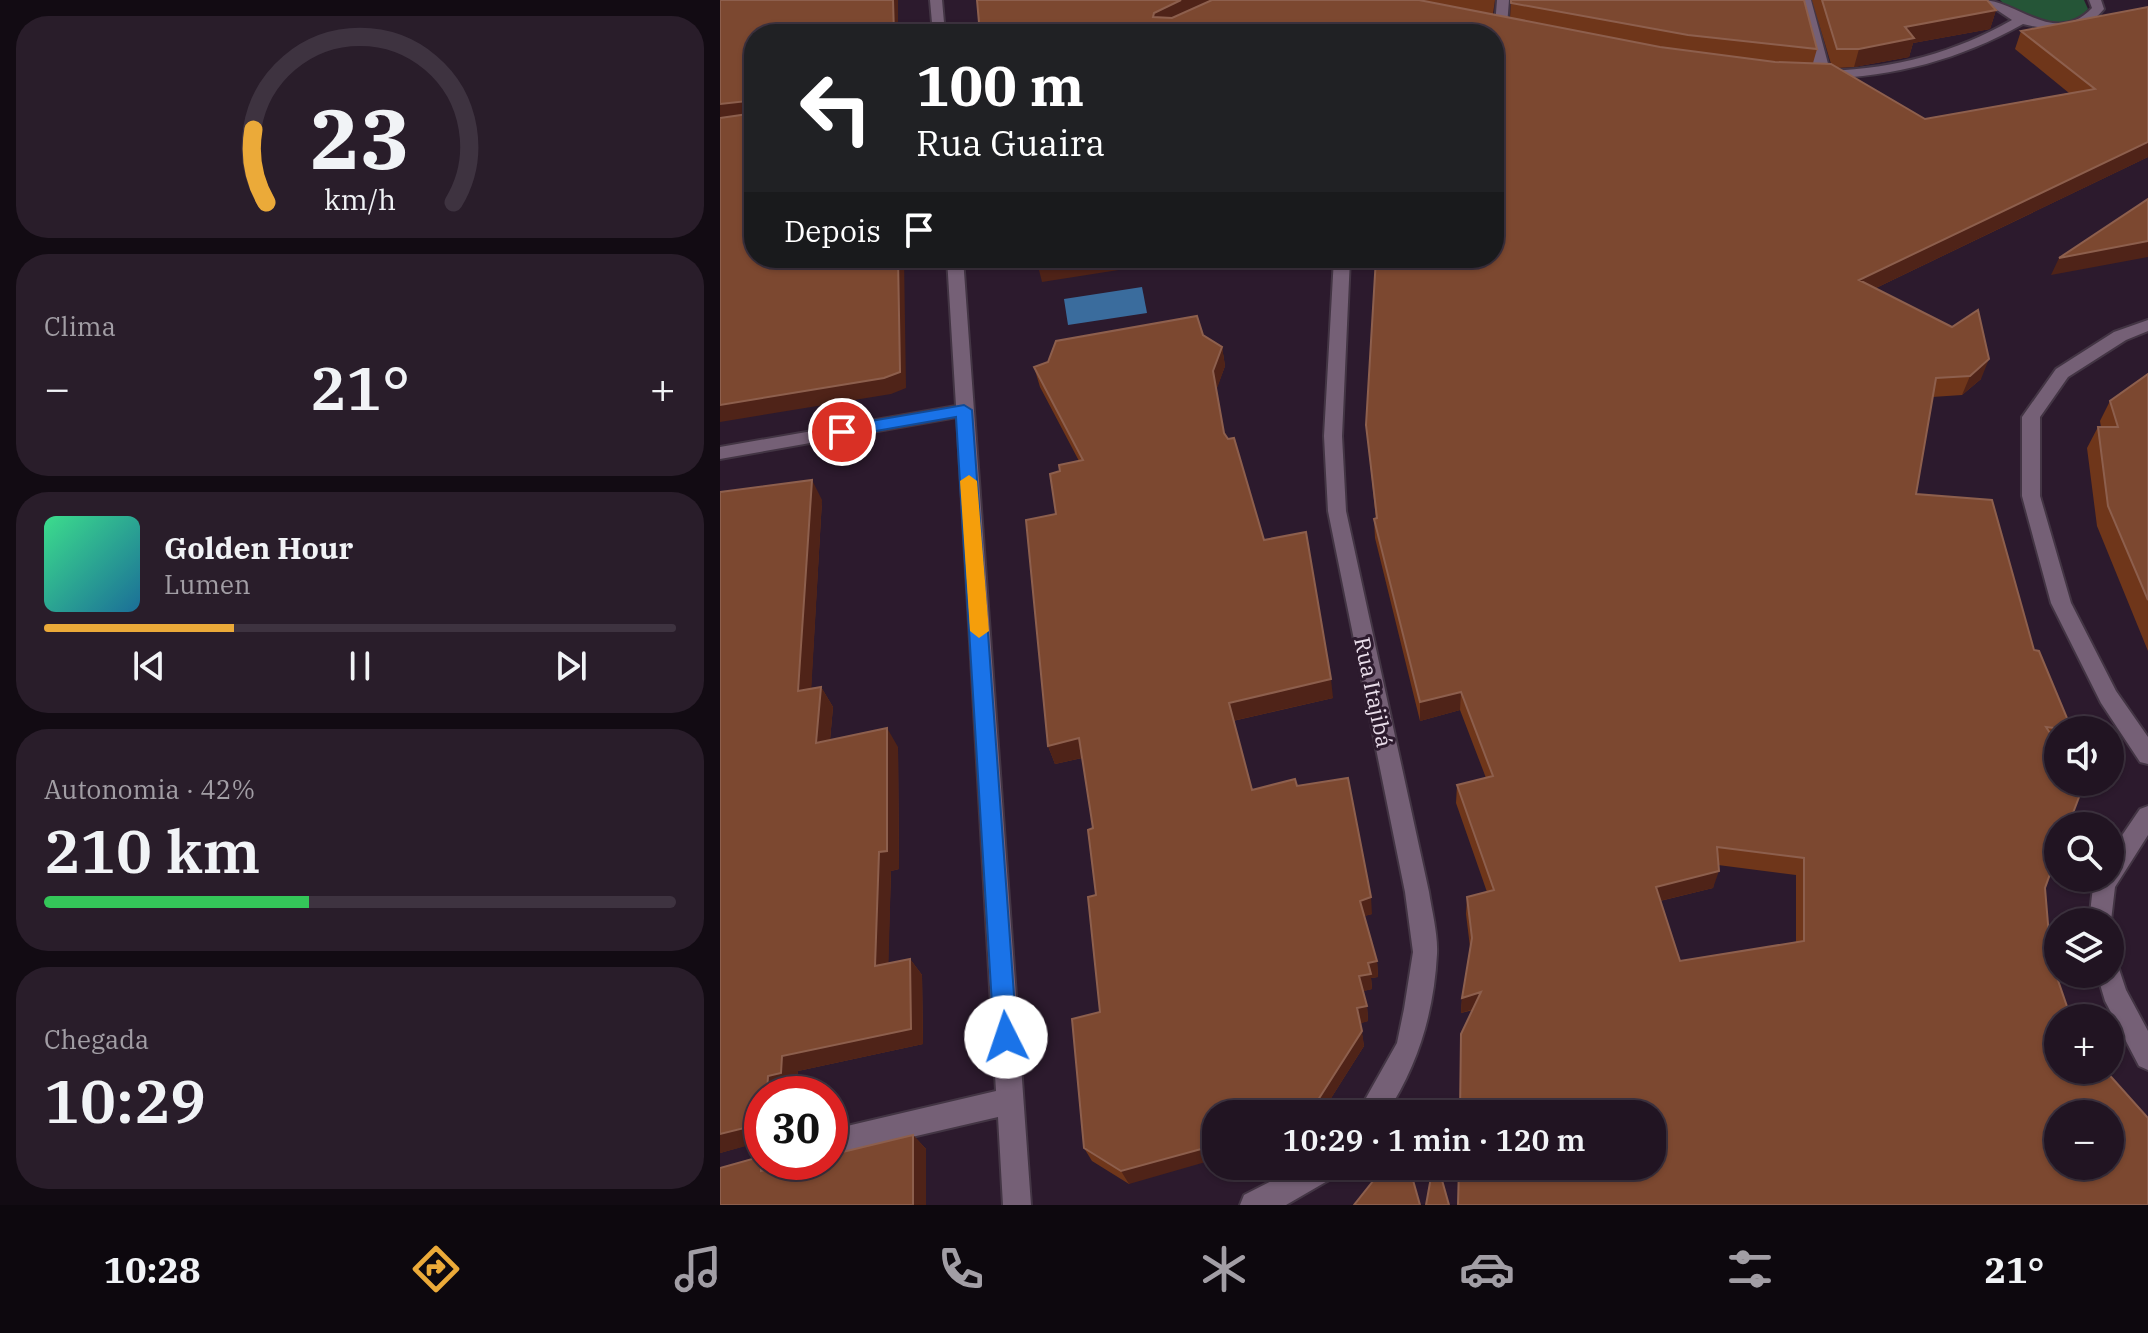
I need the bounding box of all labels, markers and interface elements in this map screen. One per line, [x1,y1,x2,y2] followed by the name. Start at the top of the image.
[916,49,1084,121] text: 100 m
[784,56,888,160] icon: left
[310,83,410,191] text: 23
[916,119,1105,166] text: Rua Guaira
[324,181,396,218] text: km/h
[897,208,941,252] icon: arrive
[784,211,881,250] text: Depois
[44,309,116,343] text: Clima
[310,348,410,427] text: 21°
[44,359,70,416] text: −
[650,359,676,416] text: +
[808,398,876,466] pin
[820,410,864,454] icon: arrive
[164,528,353,567] text: Golden Hour
[164,567,251,601] text: Lumen
[1348,634,1400,750] street label: Rua Itajibá
[127,644,171,688] icon: previous
[338,644,382,688] icon: pause
[549,644,593,688] icon: next
[2044,716,2124,1180] map controls
[2044,716,2124,796] button: sound
[44,772,255,806] text: Autonomia · 42%
[44,811,260,890] text: 210 km
[2044,812,2124,892] button: search
[2044,908,2124,988] button: layers
[964,995,1048,1079] position arrow
[2044,1004,2124,1084] button: +
[44,1022,149,1056] text: Chegada
[44,1061,206,1140] text: 10:29
[744,1076,848,1180] speed limit sign: 30
[2044,1100,2124,1180] button: −
[1283,1120,1585,1159] text: 10:29 · 1 min · 120 m
[408,1241,464,1297] icon: directions
[670,1241,726,1297] icon: music
[933,1241,989,1297] icon: phone
[1196,1241,1252,1297] icon: climate
[1459,1241,1515,1297] icon: car
[1722,1241,1778,1297] icon: filters
[103,1246,201,1293] text: 10:28
[1984,1246,2045,1293] text: 21°

